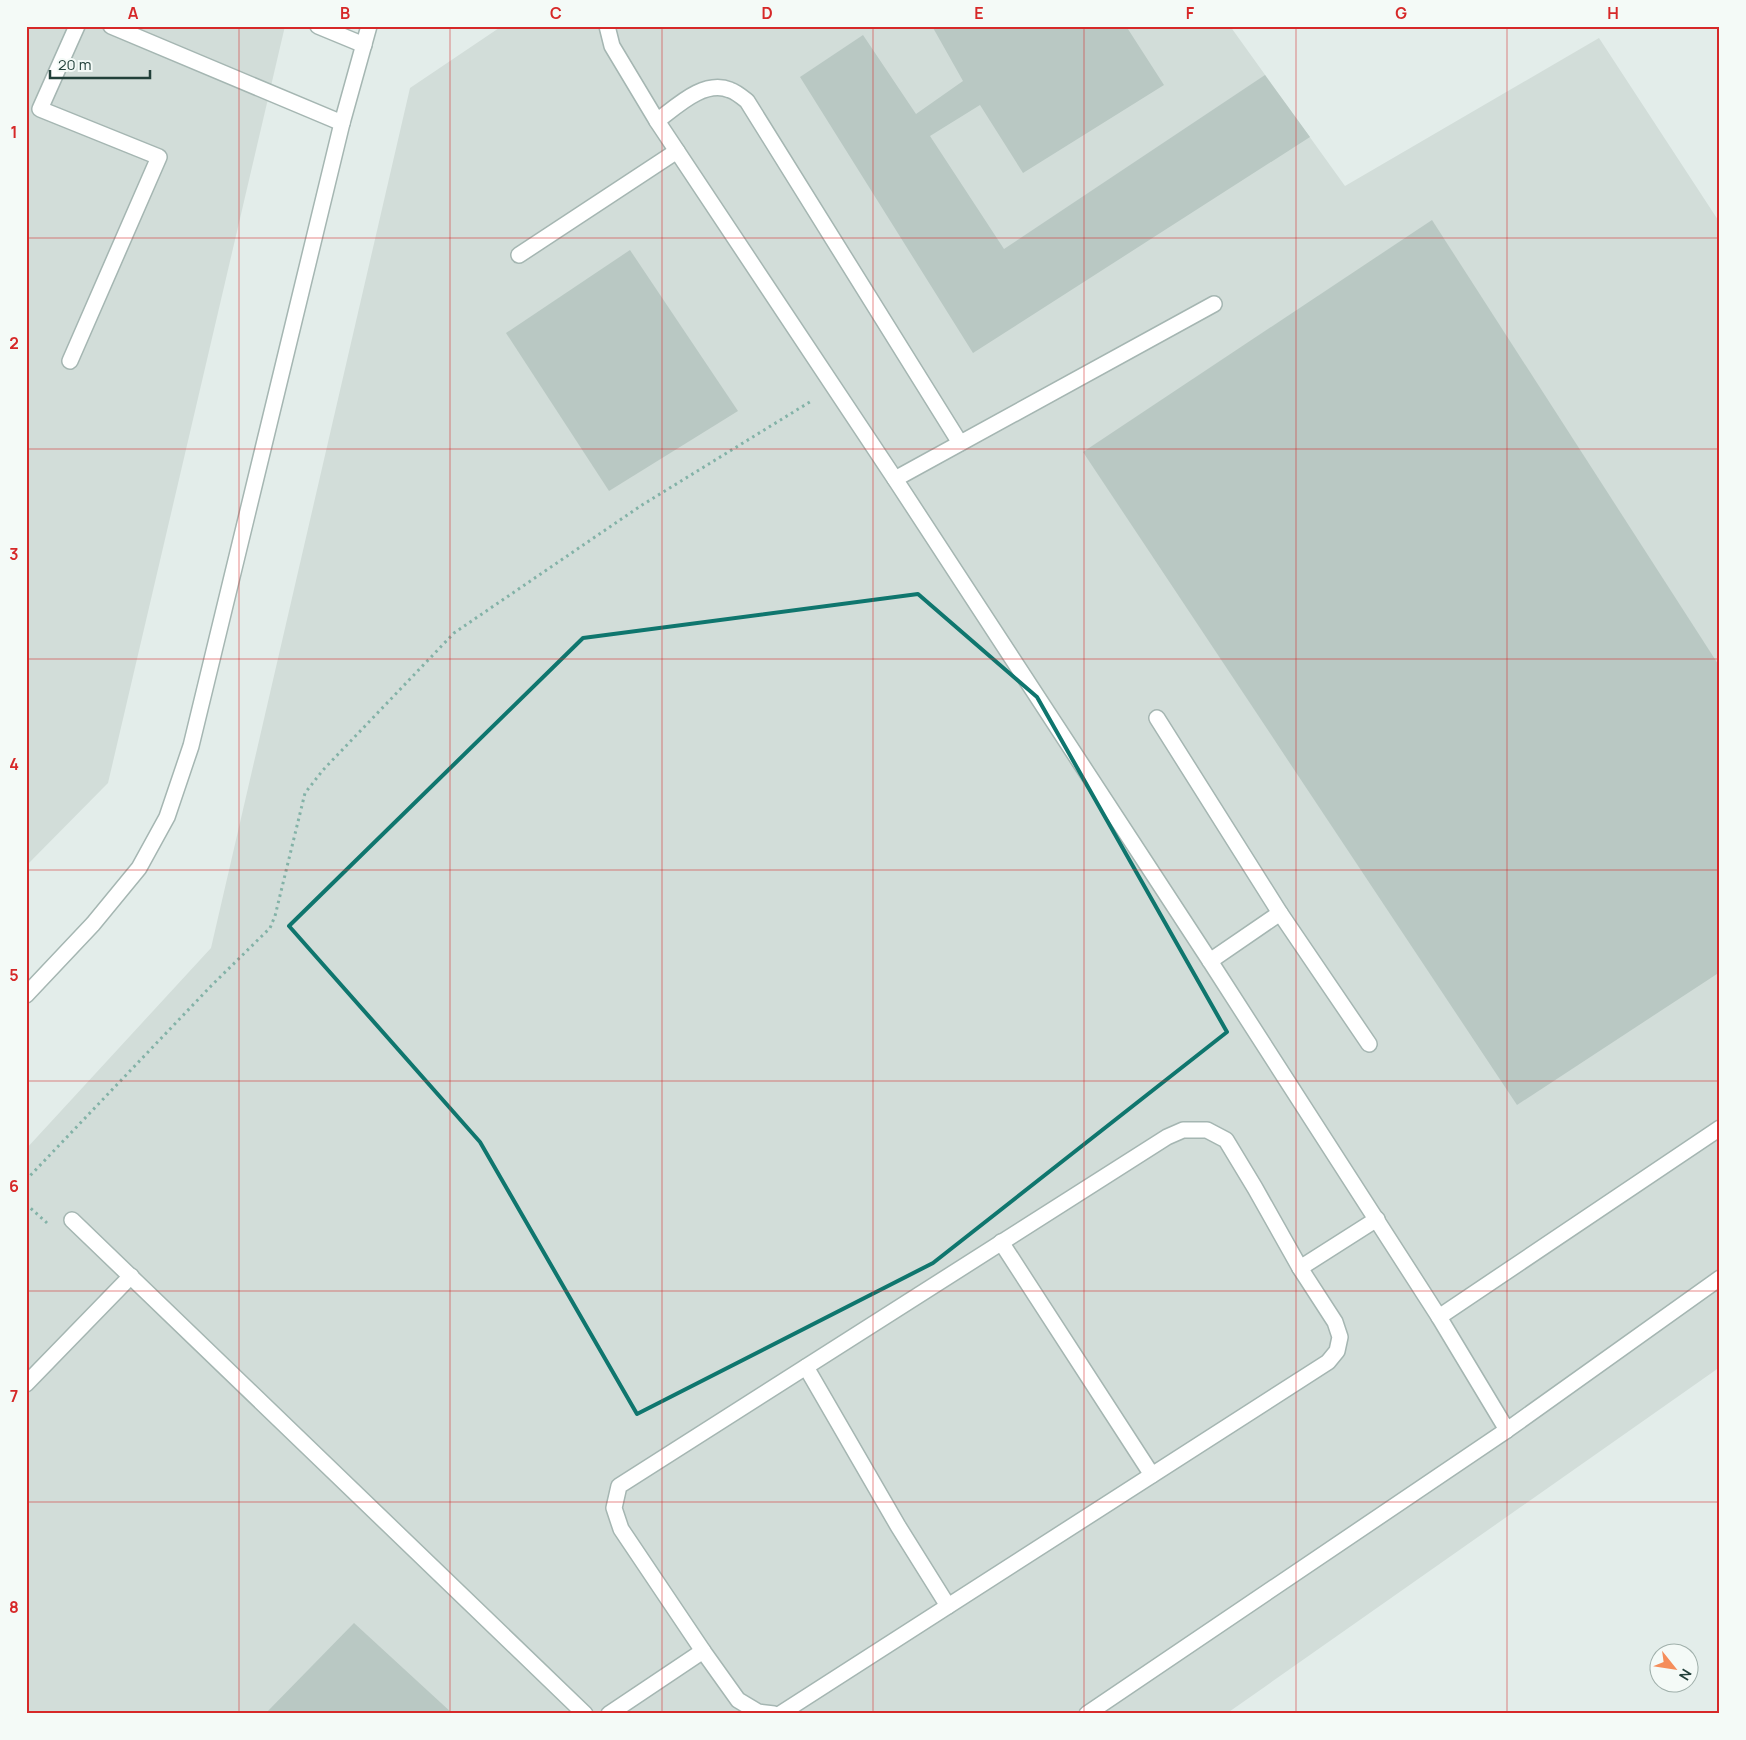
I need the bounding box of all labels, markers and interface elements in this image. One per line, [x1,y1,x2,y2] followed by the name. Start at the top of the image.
[128,2,139,24] text: A
[340,2,350,24] text: B
[550,2,562,24] text: C
[761,2,773,24] text: D
[974,2,984,24] text: E
[1186,2,1195,24] text: F
[1395,2,1407,24] text: G
[1607,2,1619,24] text: H
[50,48,150,80] scale bar
[58,54,91,75] text: 20 m
[10,121,18,143] text: 1
[9,332,19,354] text: 2
[9,543,19,565] text: 3
[9,753,19,775] text: 4
[9,964,19,986] text: 5
[9,1175,19,1197] text: 6
[10,1385,18,1407] text: 7
[9,1596,19,1618] text: 8
[1648,1642,1698,1692] north arrow
[1675,1666,1696,1684] text: N

